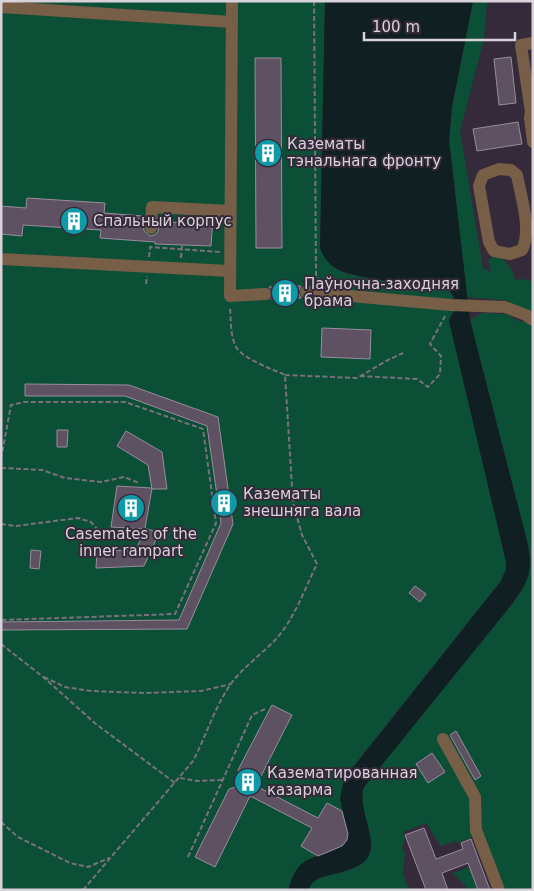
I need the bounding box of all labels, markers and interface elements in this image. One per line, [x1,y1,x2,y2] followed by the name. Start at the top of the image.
[364,10,515,42] scale bar
[372,18,420,36] text: 100 m
[287,135,441,170] place label: Казематы тэнальнага фронту
[253,138,283,168] building icon: Казематы тэнальнага фронту
[59,206,89,236] building icon: Спальный корпус
[93,212,232,230] place label: Спальный корпус
[304,275,459,310] place label: Паўночна-заходняя брама
[270,278,300,308] building icon: Паўночна-заходняя брама
[243,485,361,520] place label: Казематы знешняга вала
[209,488,239,518] building icon: Казематы знешняга вала
[116,493,146,523] building icon: Casemates of the inner rampart
[65,525,197,560] place label: Casemates of the inner rampart
[267,764,418,799] place label: Казематированная казарма
[233,767,263,797] building icon: Казематированная казарма

